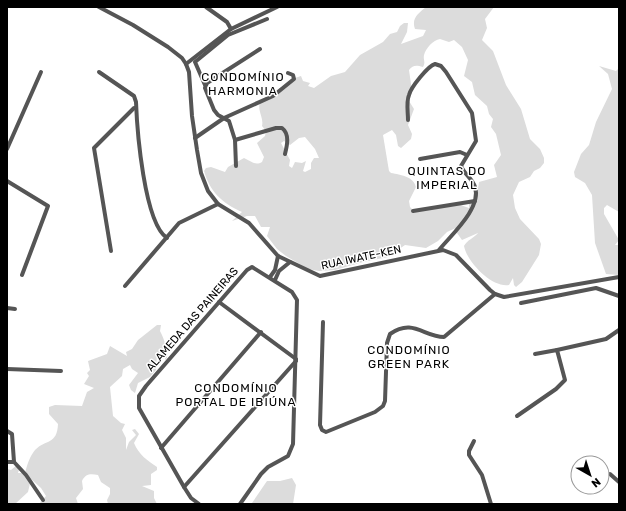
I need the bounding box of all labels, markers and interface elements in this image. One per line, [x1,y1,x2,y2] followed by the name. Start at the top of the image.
[201,70,285,98] district label: CONDOMÍNIO HARMONIA
[408,164,486,192] district label: QUINTAS DO IMPERIAL
[320,243,402,272] street label: RUA IWATE-KEN
[144,265,241,374] street label: ALAMEDA DAS PAINEIRAS
[367,343,451,371] district label: CONDOMÍNIO GREEN PARK
[176,381,296,409] district label: CONDOMÍNIO PORTAL DE IBIÚNA
[570,455,610,495] north arrow
[589,475,603,490] text: N

